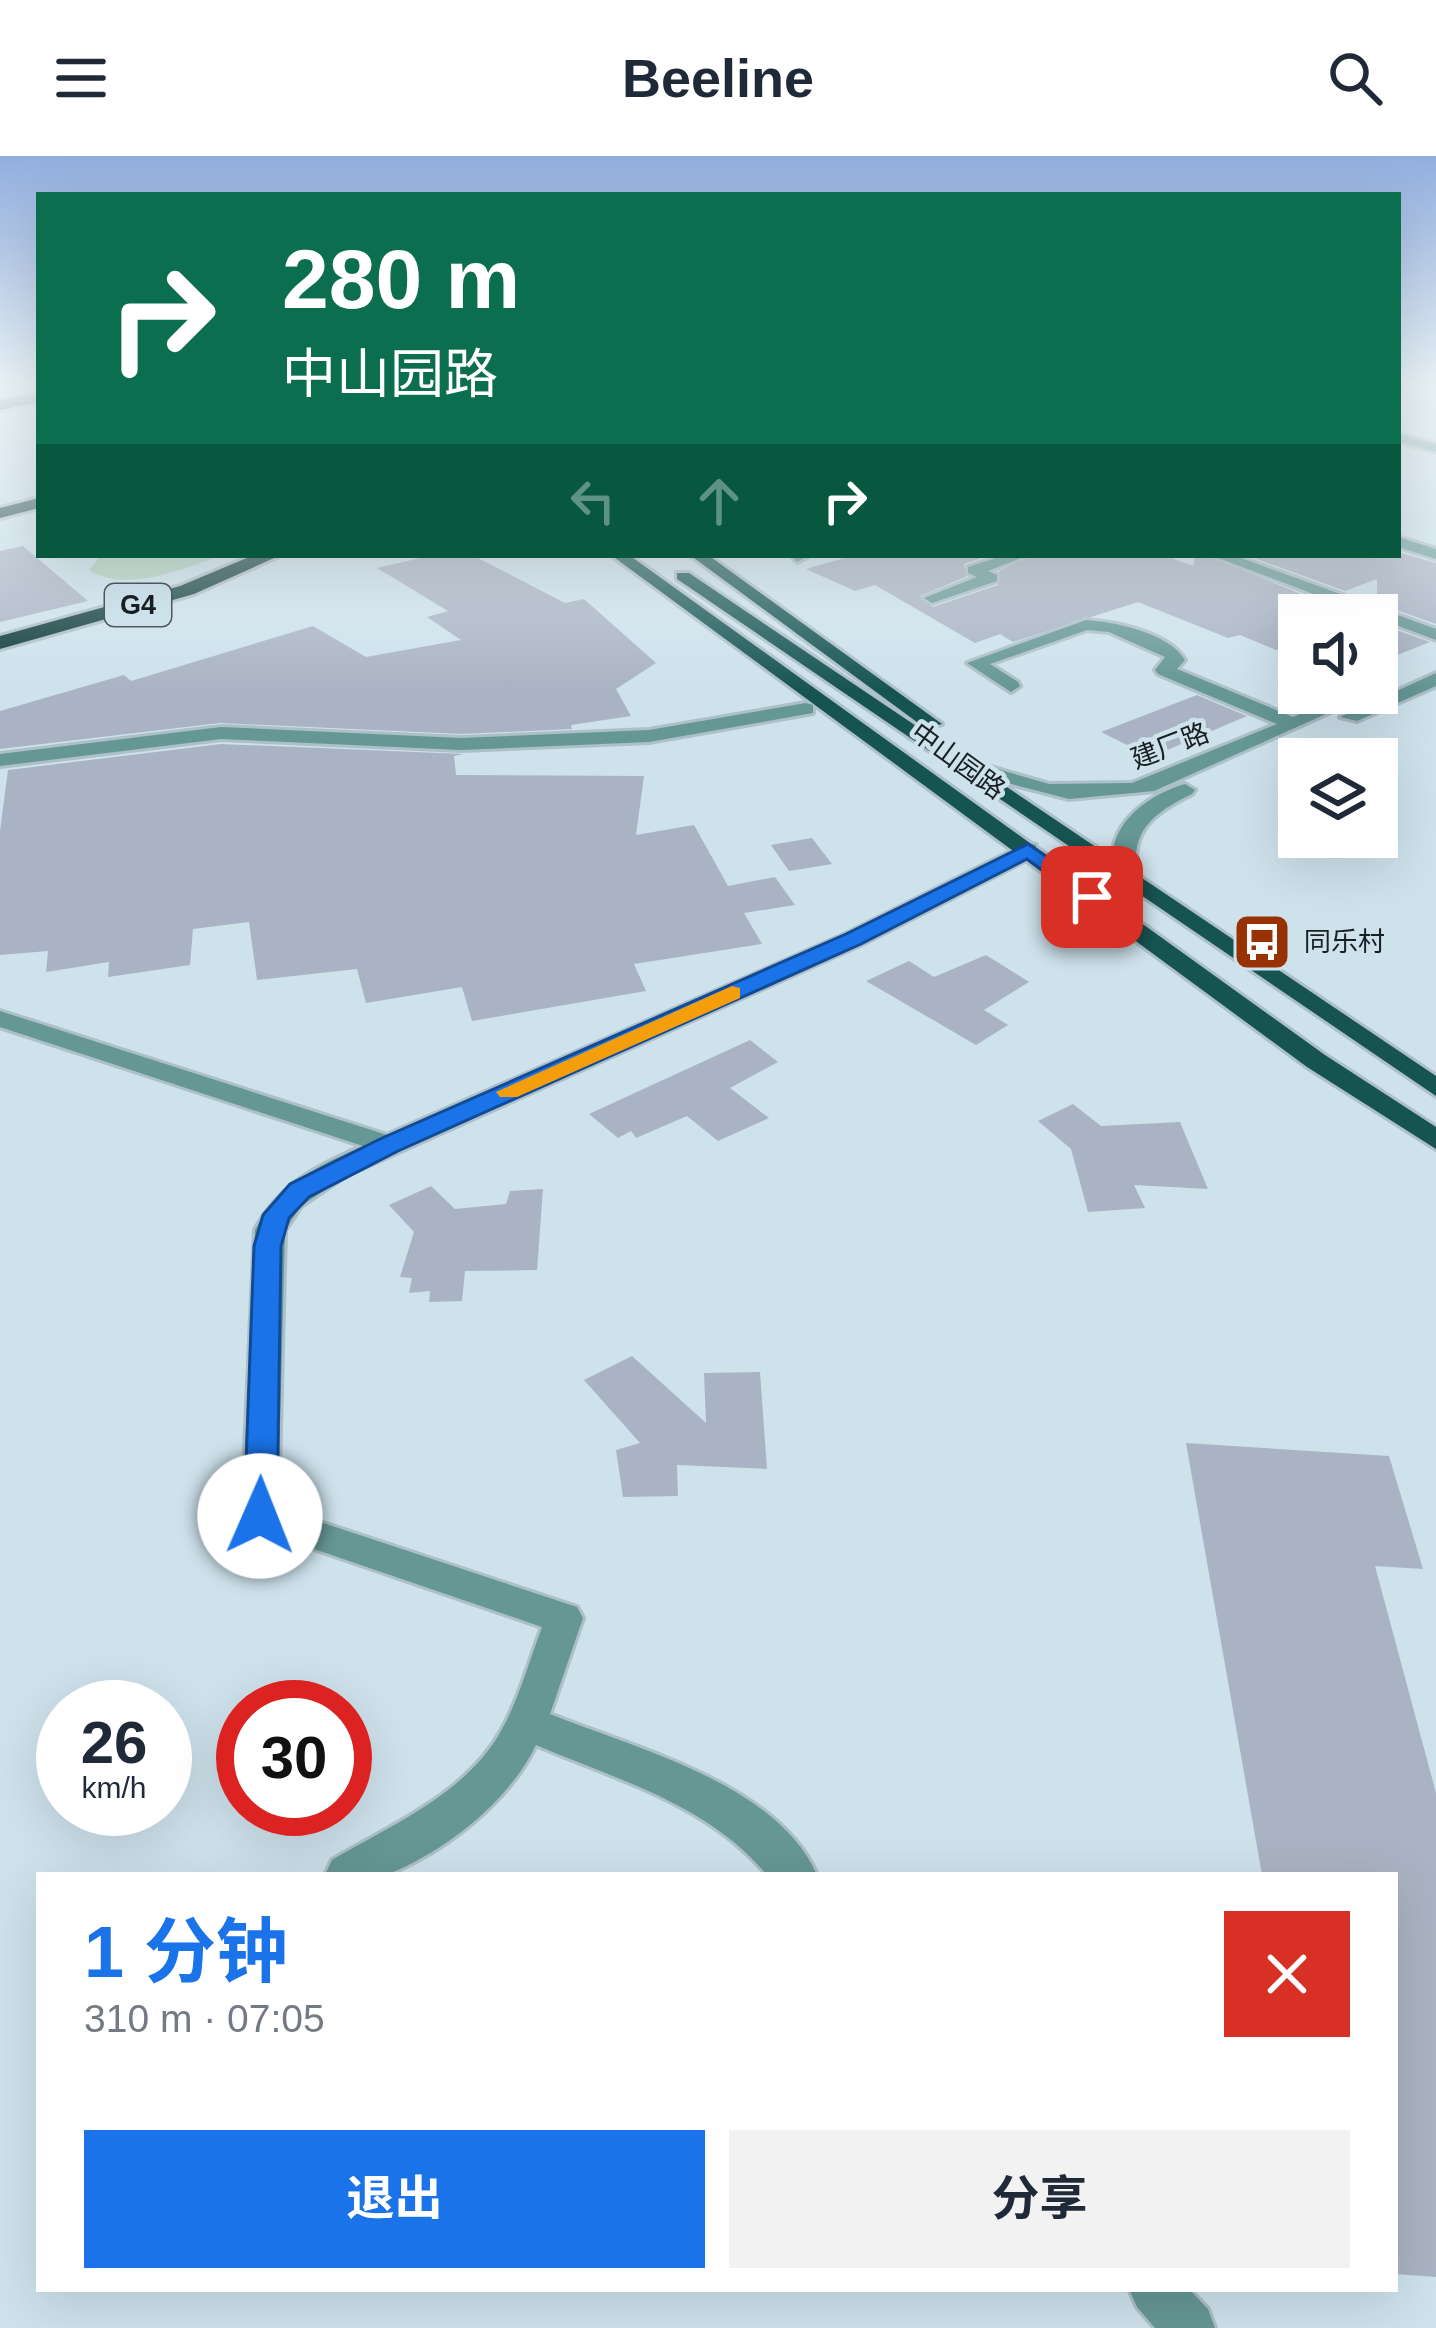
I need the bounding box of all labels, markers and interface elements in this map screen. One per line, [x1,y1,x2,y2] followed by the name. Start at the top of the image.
[48,45,114,111] icon: menu
[1322,45,1388,111] icon: search
[622,48,814,108] text: Beeline
[282,232,520,326] text: 280 m
[84,240,240,396] icon: right
[282,344,498,404] text: 中山园路
[560,468,626,534] icon: left
[686,468,752,534] icon: ahead
[812,468,878,534] icon: right
[105,584,171,626] road number: G4
[1278,594,1398,858] map controls
[1278,594,1398,714] button: sound
[905,717,1011,805] street label: 中山园路
[1127,717,1213,775] street label: 建厂路
[1278,738,1398,858] button: layers
[1041,846,1143,948] pin
[1059,864,1125,930] icon: arrive
[1231,911,1293,973] bus stop icon: 同乐村
[1304,927,1385,957] place label: 同乐村
[197,1453,323,1579] position arrow
[216,1680,372,1836] speed limit sign: 30
[81,1709,147,1776] text: 26
[81,1771,147,1804] text: km/h
[1224,1911,1350,2037] button: close
[84,1912,288,1992] text: 1 分钟
[84,1997,325,2040] text: 310 m · 07:05
[84,2130,705,2268] button: 退出
[729,2130,1350,2268] button: 分享

